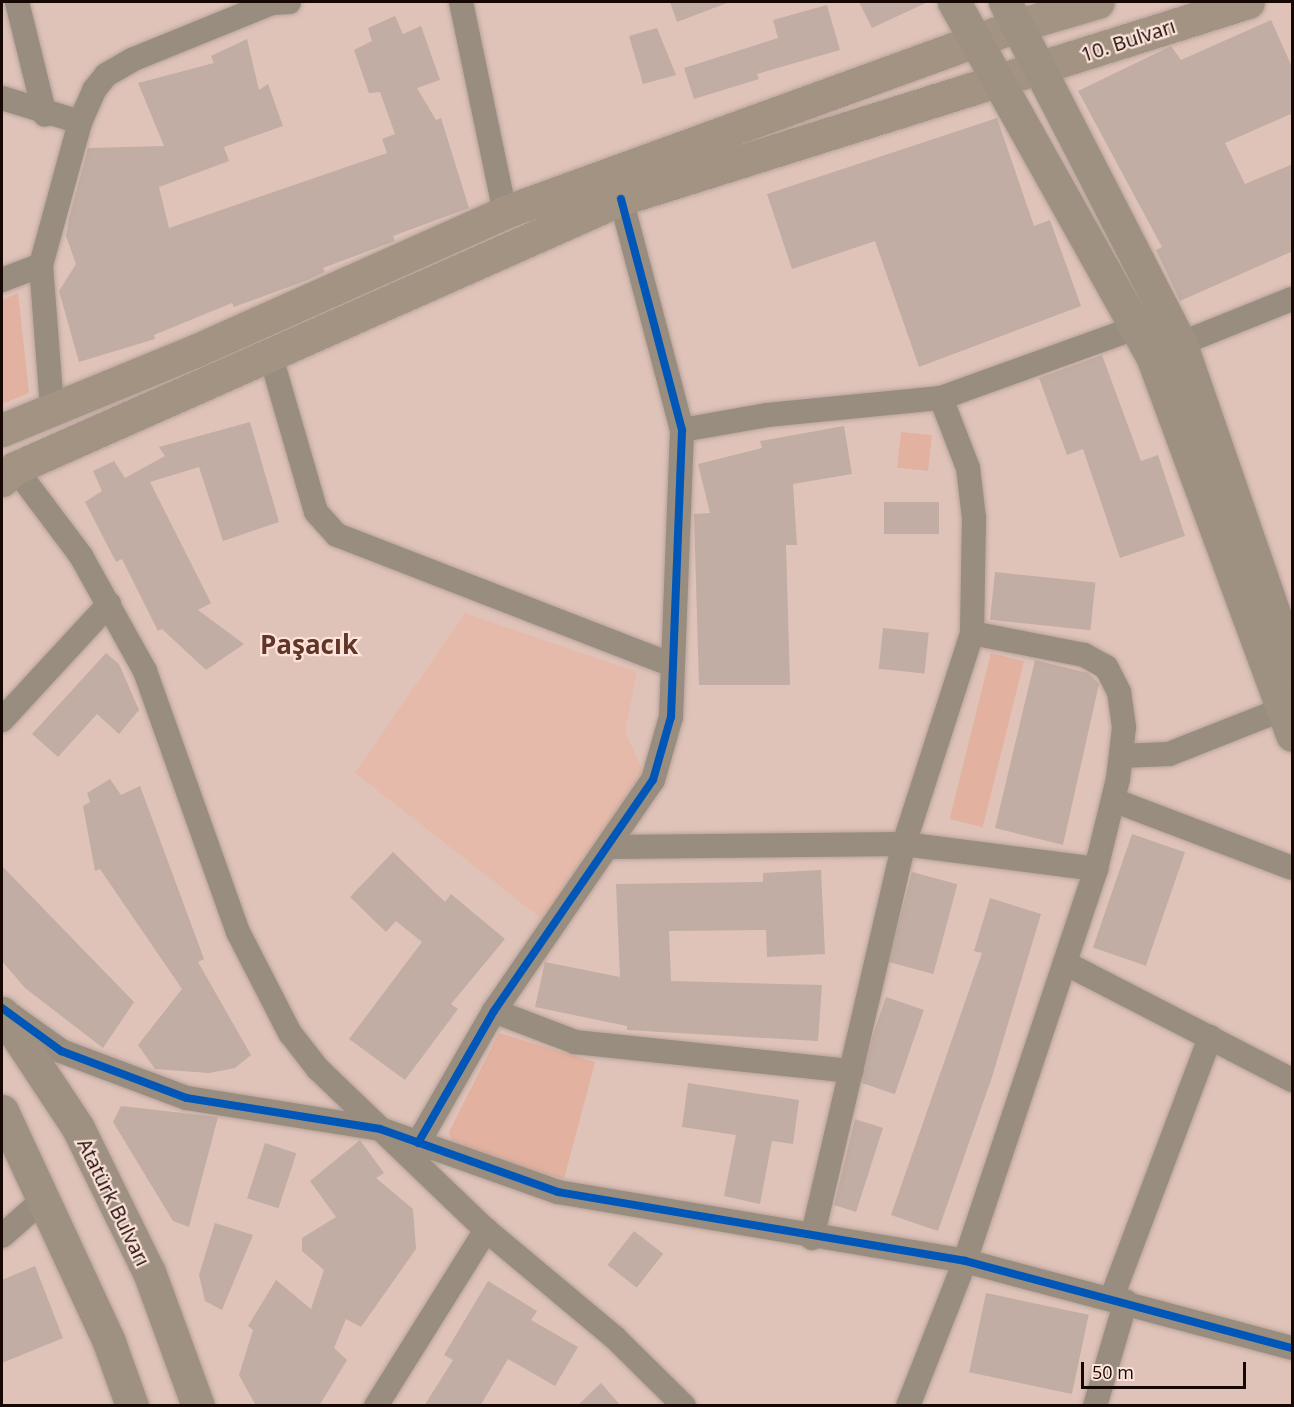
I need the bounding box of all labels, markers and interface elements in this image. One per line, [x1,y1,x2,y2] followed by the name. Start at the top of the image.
[1078,13,1178,67] street label: 10. Bulvarı
[260,629,358,661] district label: Paşacık
[73,1134,155,1270] street label: Atatürk Bulvarı
[1084,1350,1249,1388] scale bar
[1092,1360,1134,1384] text: 50 m

